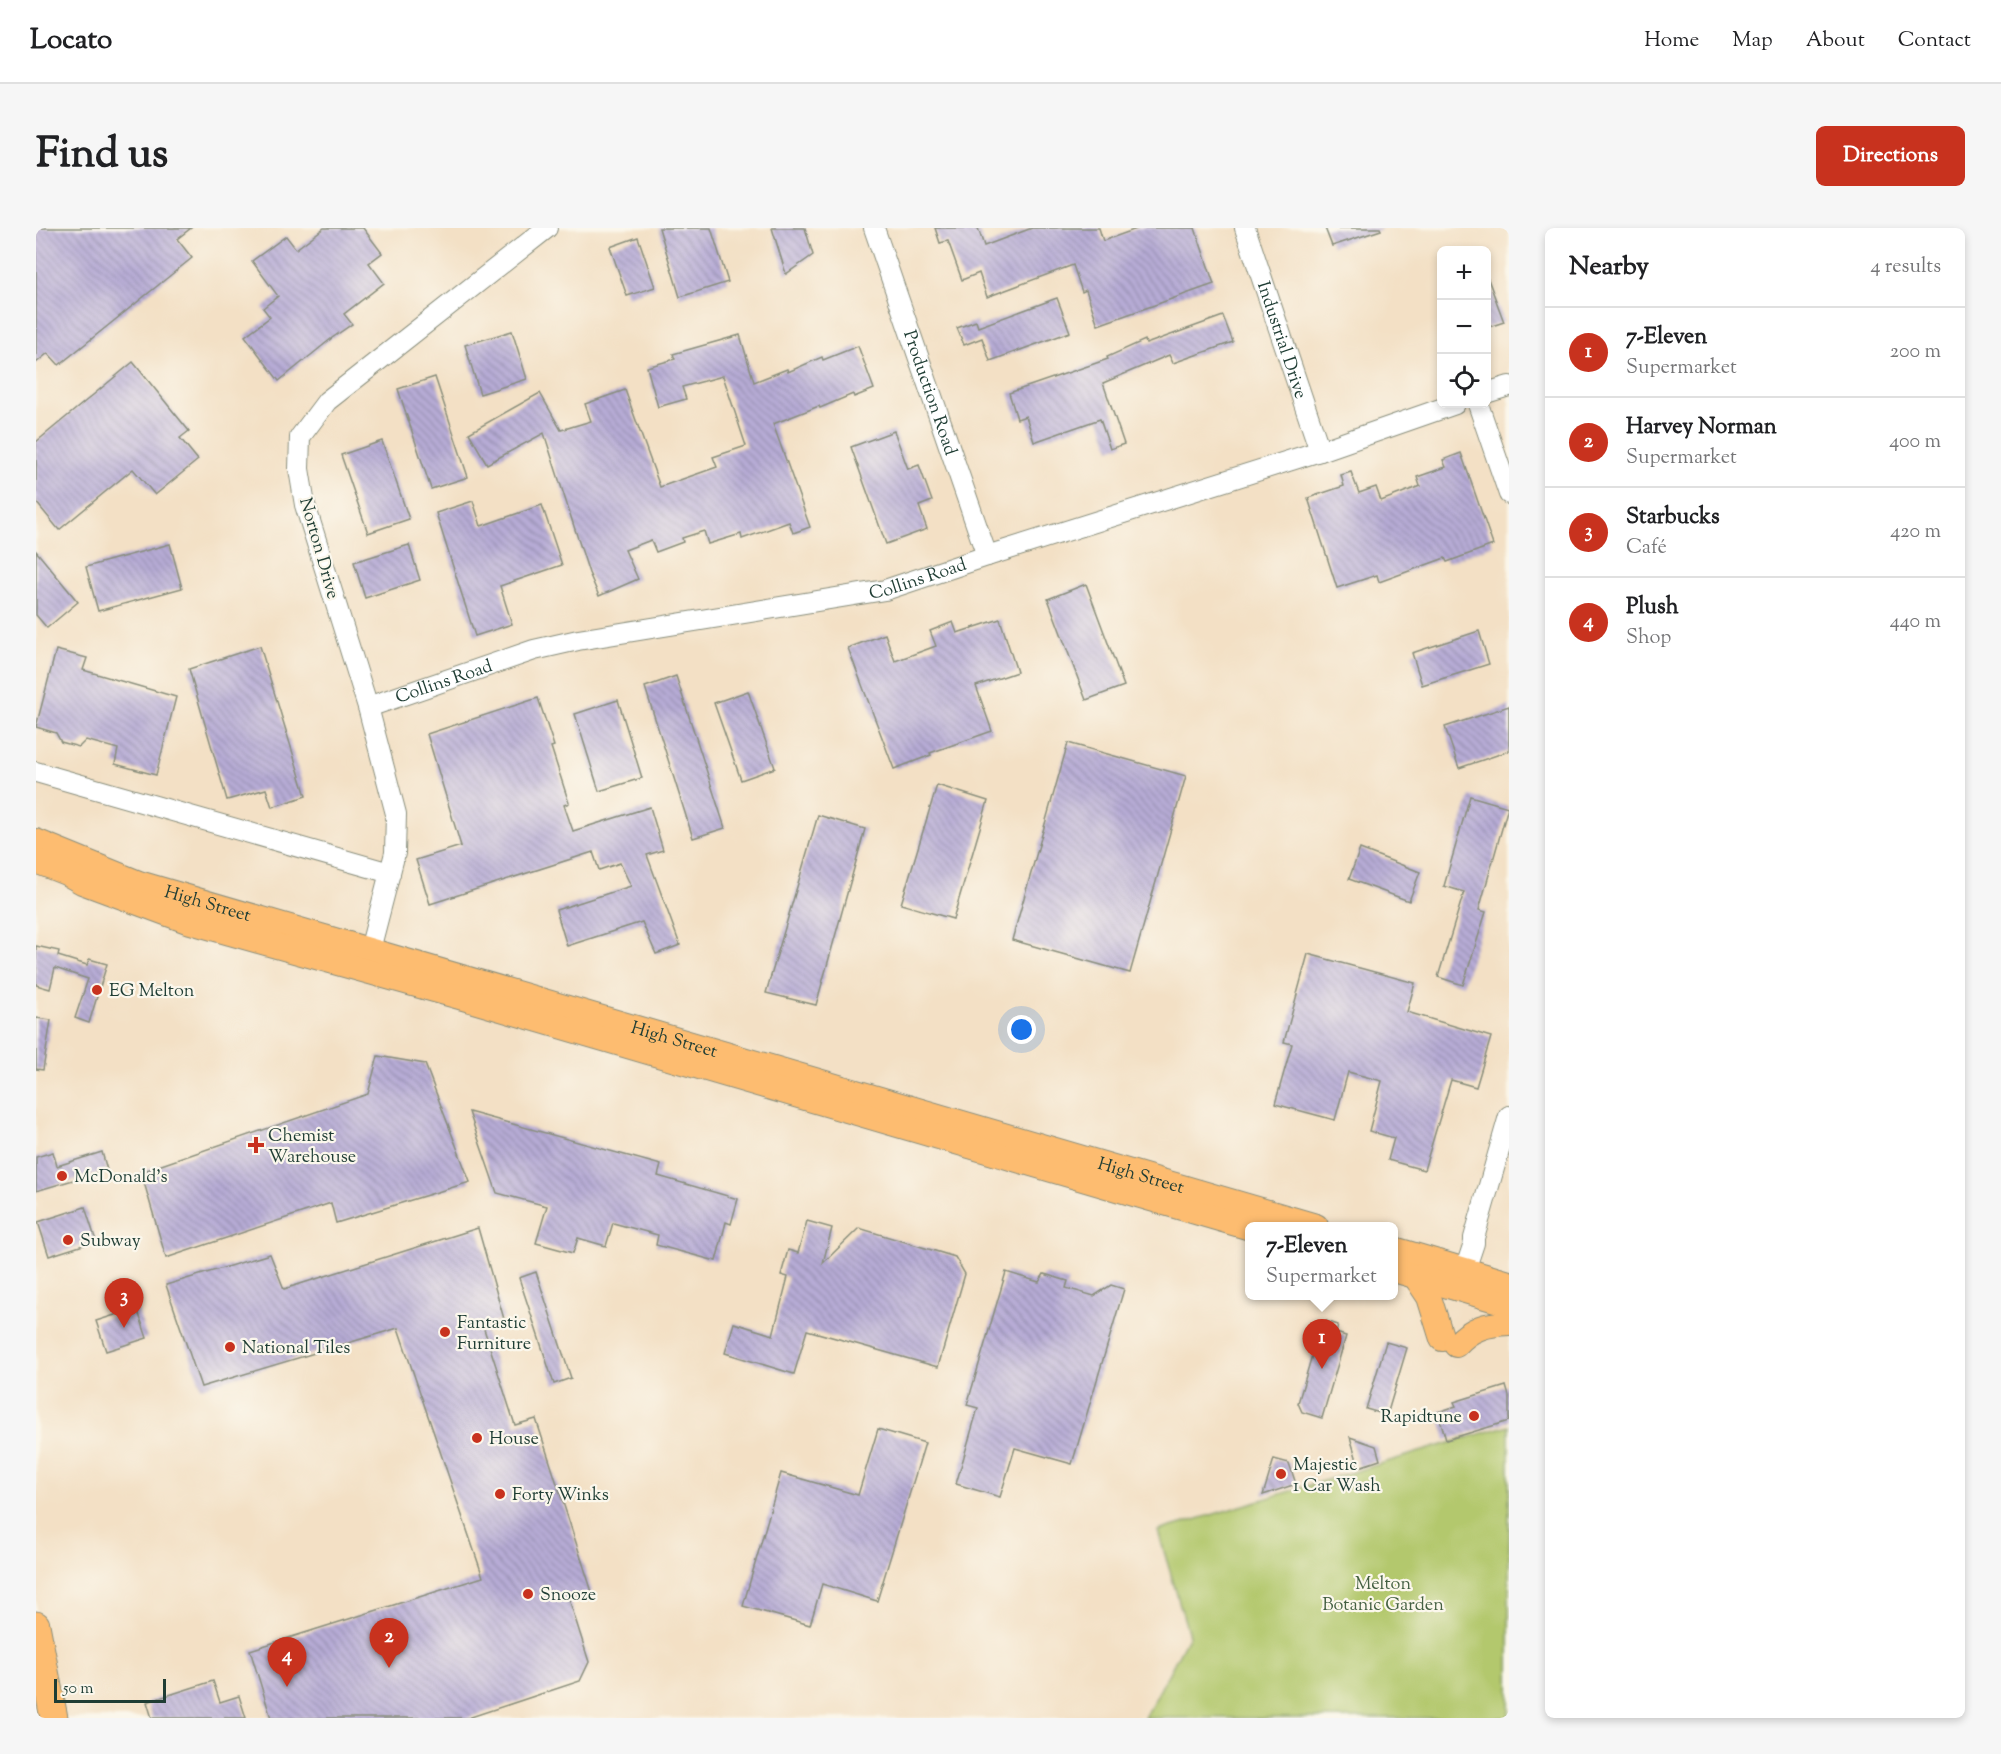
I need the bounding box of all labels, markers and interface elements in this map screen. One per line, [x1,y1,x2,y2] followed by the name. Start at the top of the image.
[30,21,112,61] text: Locato
[1644,26,1699,56] text: Home
[1732,26,1773,56] text: Map
[1806,26,1865,56] text: About
[1898,26,1971,56] text: Contact
[36,126,168,186] text: Find us
[1816,126,1965,186] button: Directions
[1437,246,1491,408] map controls
[1437,246,1491,300] button: +
[1569,249,1649,286] text: Nearby
[1870,253,1941,282] text: 4 results
[1249,278,1313,403] street label: Industrial Drive
[1437,300,1491,354] button: −
[1626,322,1707,354] text: 7-Eleven
[895,327,962,459] street label: Production Road
[1585,338,1592,367] text: 1
[1890,338,1941,367] text: 200 m
[1437,354,1491,408] button: locate
[1626,354,1737,383] text: Supermarket
[1626,412,1777,444] text: Harvey Norman
[1584,428,1593,457] text: 2
[1889,428,1941,457] text: 400 m
[1626,444,1737,473] text: Supermarket
[291,495,345,602] street label: Norton Drive
[1626,502,1720,534] text: Starbucks
[1584,518,1593,547] text: 3
[1890,518,1941,547] text: 420 m
[1626,534,1667,563] text: Café
[867,553,970,607] street label: Collins Road
[1626,592,1679,624] text: Plush
[1583,608,1594,637] text: 4
[1890,608,1941,637] text: 440 m
[1626,624,1671,653] text: Shop
[392,654,496,712] street label: Collins Road
[161,880,254,930] street label: High Street
[109,979,195,1005] place label: EG Melton
[90,983,104,997] marker: EG Melton
[1007,1015,1036,1044] your location
[628,1016,720,1066] street label: High Street
[268,1124,356,1171] place label: Chemist Warehouse
[249,1138,263,1152] marker: Chemist Warehouse
[1094,1152,1187,1202] street label: High Street
[74,1165,168,1191] place label: McDonald's
[55,1169,69,1183] marker: McDonald's
[1245,1222,1398,1300] popup
[80,1229,141,1255] place label: Subway
[1266,1231,1347,1263] text: 7-Eleven
[61,1233,75,1247] marker: Subway
[1266,1263,1377,1292] text: Supermarket
[104,1278,143,1328] pin: 3
[457,1311,531,1358] place label: Fantastic Furniture
[1302,1320,1342,1369] pin: 1
[438,1325,452,1339] marker: Fantastic Furniture
[242,1336,350,1362] place label: National Tiles
[223,1340,237,1354] marker: National Tiles
[1381,1405,1462,1431] place label: Rapidtune
[1467,1409,1481,1423] marker: Rapidtune
[489,1427,539,1453] place label: House
[470,1431,484,1445] marker: House
[1293,1453,1381,1500] place label: Majestic 1 Car Wash
[1274,1467,1288,1481] marker: Majestic 1 Car Wash
[512,1483,609,1509] place label: Forty Winks
[493,1487,507,1501] marker: Forty Winks
[1322,1572,1444,1619] park label: Melton Botanic Garden
[540,1583,596,1609] place label: Snooze
[521,1587,535,1601] marker: Snooze
[370,1618,408,1668] pin: 2
[268,1638,306,1687] pin: 4
[54,1676,166,1704] scale bar
[63,1678,94,1701] text: 50 m

